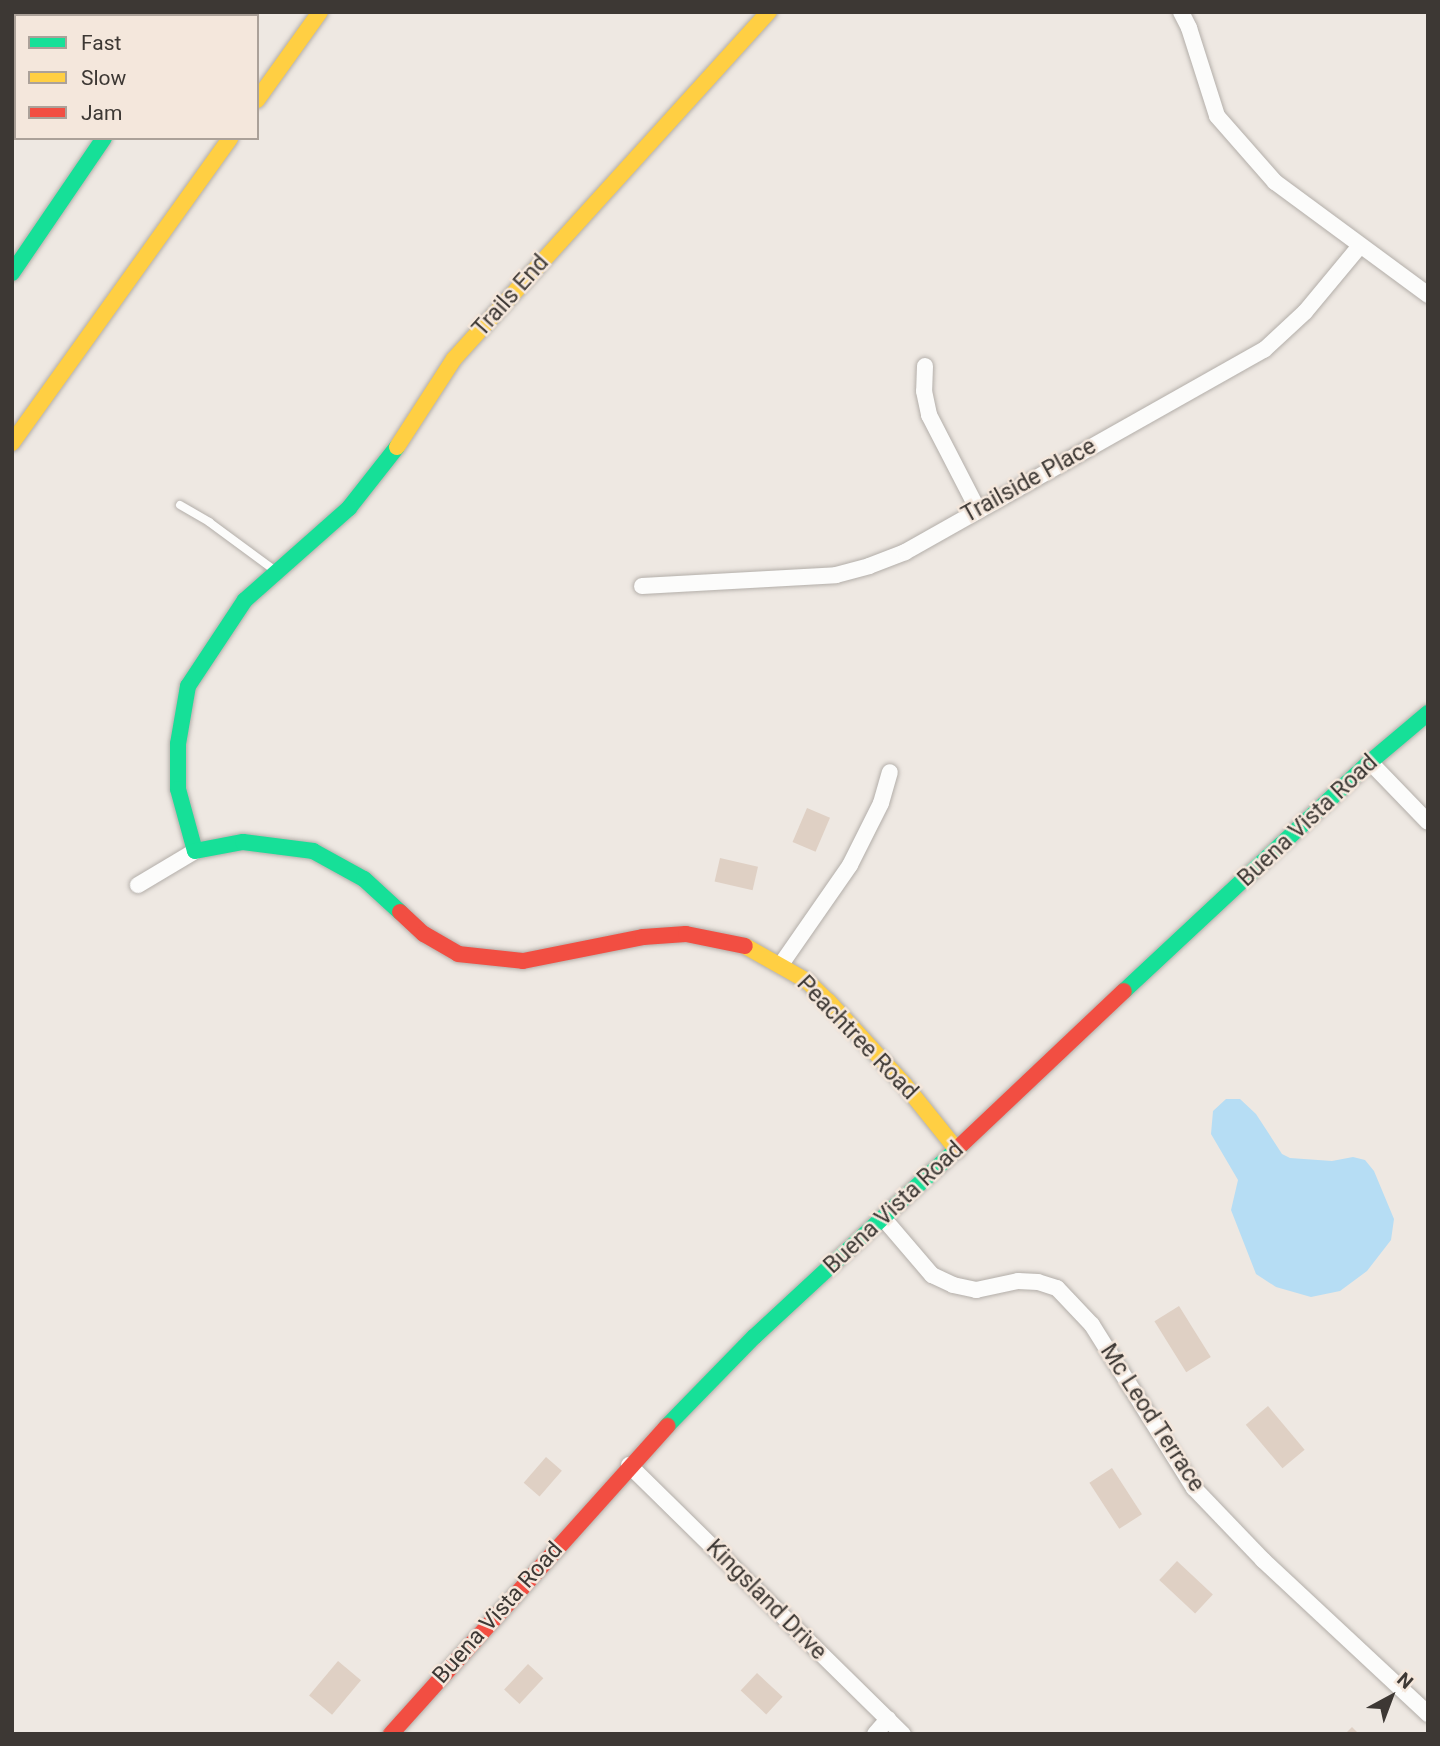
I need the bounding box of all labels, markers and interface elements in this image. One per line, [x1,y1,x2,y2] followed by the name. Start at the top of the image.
[14,14,259,140] legend
[81,31,121,55] text: Fast
[81,66,126,90] text: Slow
[81,101,122,125] text: Jam
[467,250,555,342] street label: Trails End
[957,433,1101,529] street label: Trailside Place
[1232,749,1384,893] street label: Buena Vista Road
[791,970,923,1106] street label: Peachtree Road
[818,1136,970,1280] street label: Buena Vista Road
[1094,1339,1210,1497] street label: Mc Leod Terrace
[700,1534,832,1666] street label: Kingsland Drive
[427,1537,569,1689] street label: Buena Vista Road
[1356,1662,1426,1732] north arrow
[1393,1668,1418,1694] text: N

